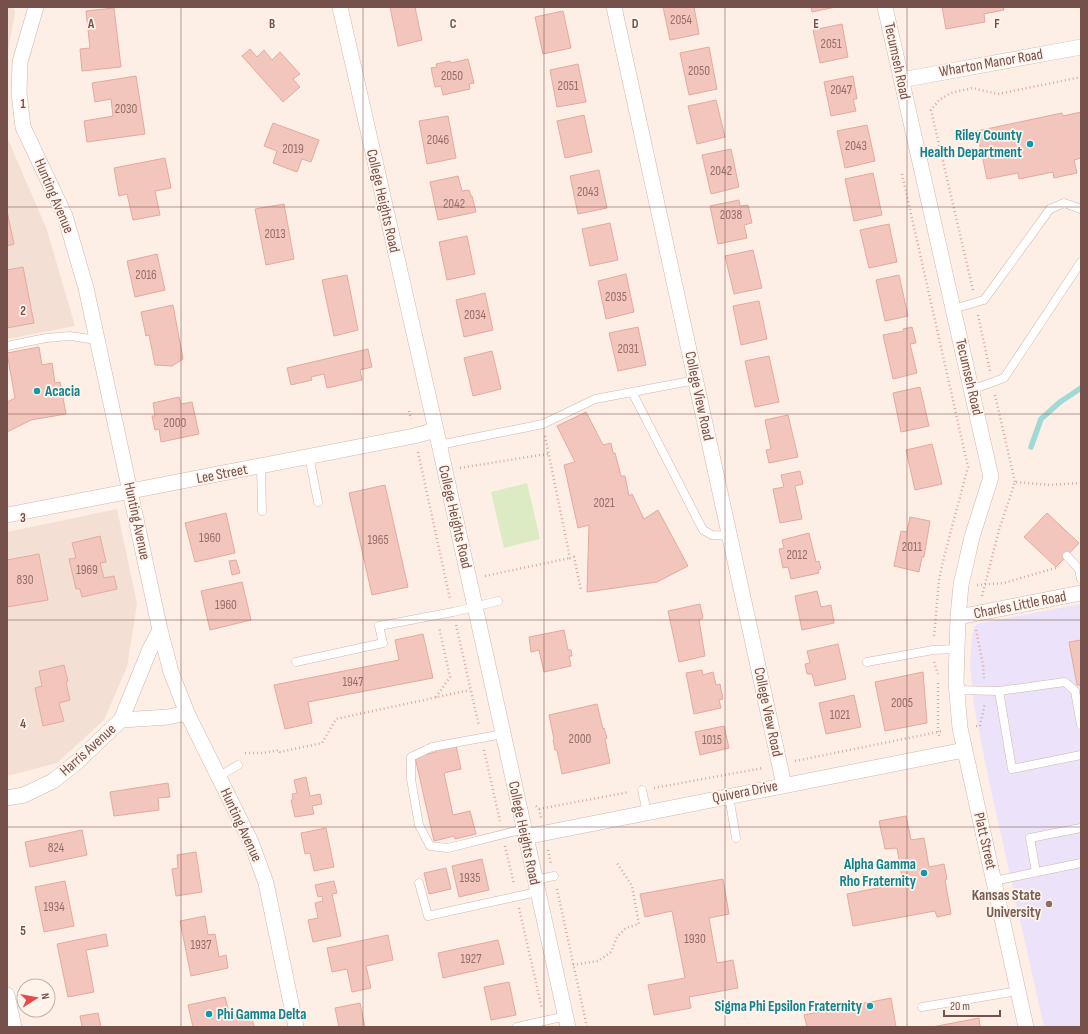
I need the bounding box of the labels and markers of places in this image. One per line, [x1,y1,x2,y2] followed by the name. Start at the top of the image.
[920,126,1023,162] place label: Riley County Health Department
[1025,139,1035,149] marker: Riley County Health Department
[44,382,80,401] place label: Acacia
[32,386,42,396] marker: Acacia
[839,855,917,891] place label: Alpha Gamma Rho Fraternity
[919,868,929,878] marker: Alpha Gamma Rho Fraternity
[972,886,1042,922] place label: Kansas State University
[1044,899,1054,909] marker: Kansas State University
[715,997,863,1016] place label: Sigma Phi Epsilon Fraternity
[865,1001,875,1011] marker: Sigma Phi Epsilon Fraternity
[217,1005,306,1024] place label: Phi Gamma Delta
[204,1009,214,1019] marker: Phi Gamma Delta

